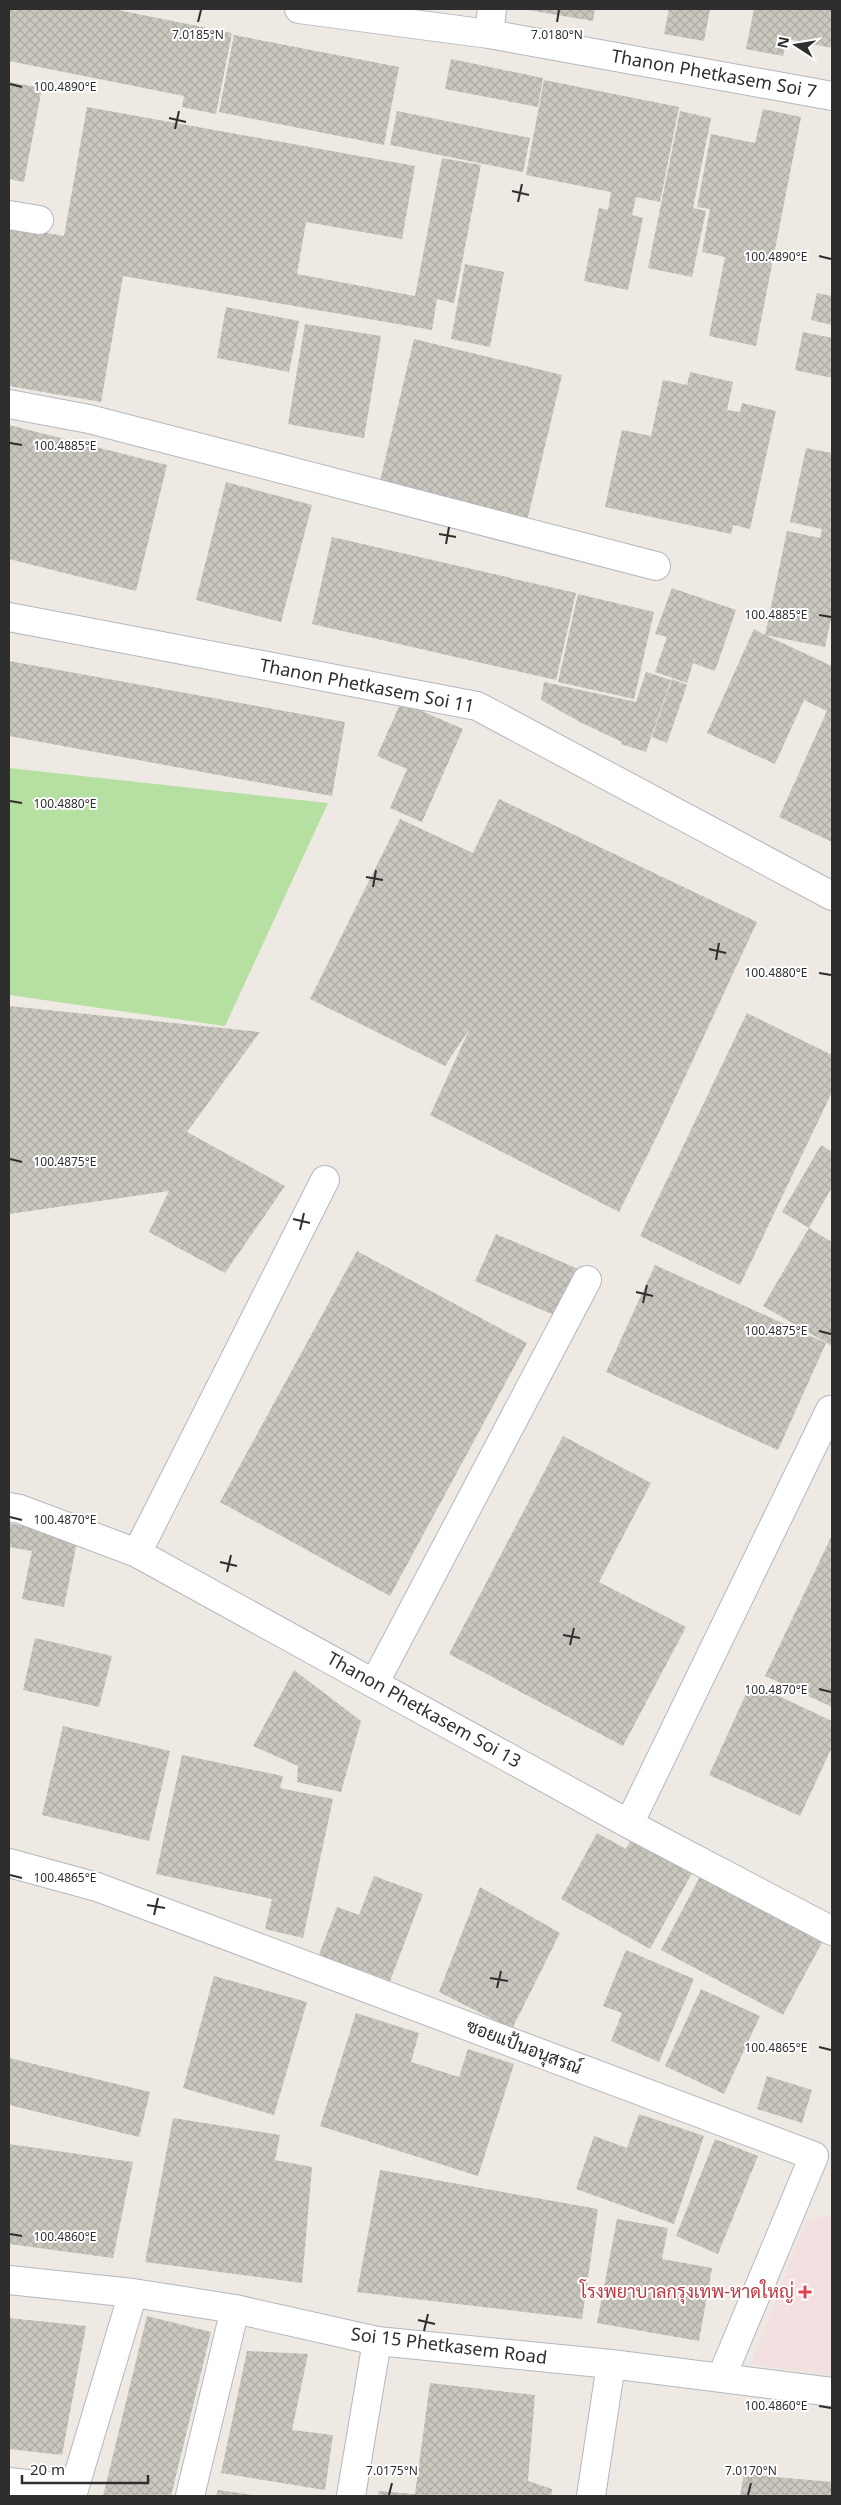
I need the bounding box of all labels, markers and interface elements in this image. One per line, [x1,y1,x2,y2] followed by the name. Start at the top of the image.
[771,20,821,70] north arrow
[172,26,224,43] text: 7.0185°N
[531,26,583,43] text: 7.0180°N
[772,35,793,50] text: N
[610,43,819,103] street label: Thanon Phetkasem Soi 7
[33,78,97,95] text: 100.4890°E
[744,248,808,265] text: 100.4890°E
[33,437,97,454] text: 100.4885°E
[744,606,808,623] text: 100.4885°E
[258,652,477,718] street label: Thanon Phetkasem Soi 11
[33,795,97,812] text: 100.4880°E
[744,964,808,981] text: 100.4880°E
[33,1153,97,1170] text: 100.4875°E
[744,1322,808,1339] text: 100.4875°E
[33,1511,97,1528] text: 100.4870°E
[323,1646,526,1773] street label: Thanon Phetkasem Soi 13
[744,1681,808,1698] text: 100.4870°E
[33,1869,97,1886] text: 100.4865°E
[463,2013,586,2080] street label: ซอยแป้นอนุสรณ์
[744,2039,808,2056] text: 100.4865°E
[33,2228,97,2245] text: 100.4860°E
[579,2279,794,2304] place label: โรงพยาบาลกรุงเทพ-หาดใหญ่
[798,2285,812,2299] marker: โรงพยาบาลกรุงเทพ-หาดใหญ่
[350,2321,548,2369] street label: Soi 15 Phetkasem Road
[744,2397,808,2414] text: 100.4860°E
[22,2452,149,2484] scale bar
[30,2459,65,2479] text: 20 m
[366,2462,418,2479] text: 7.0175°N
[725,2462,777,2479] text: 7.0170°N

